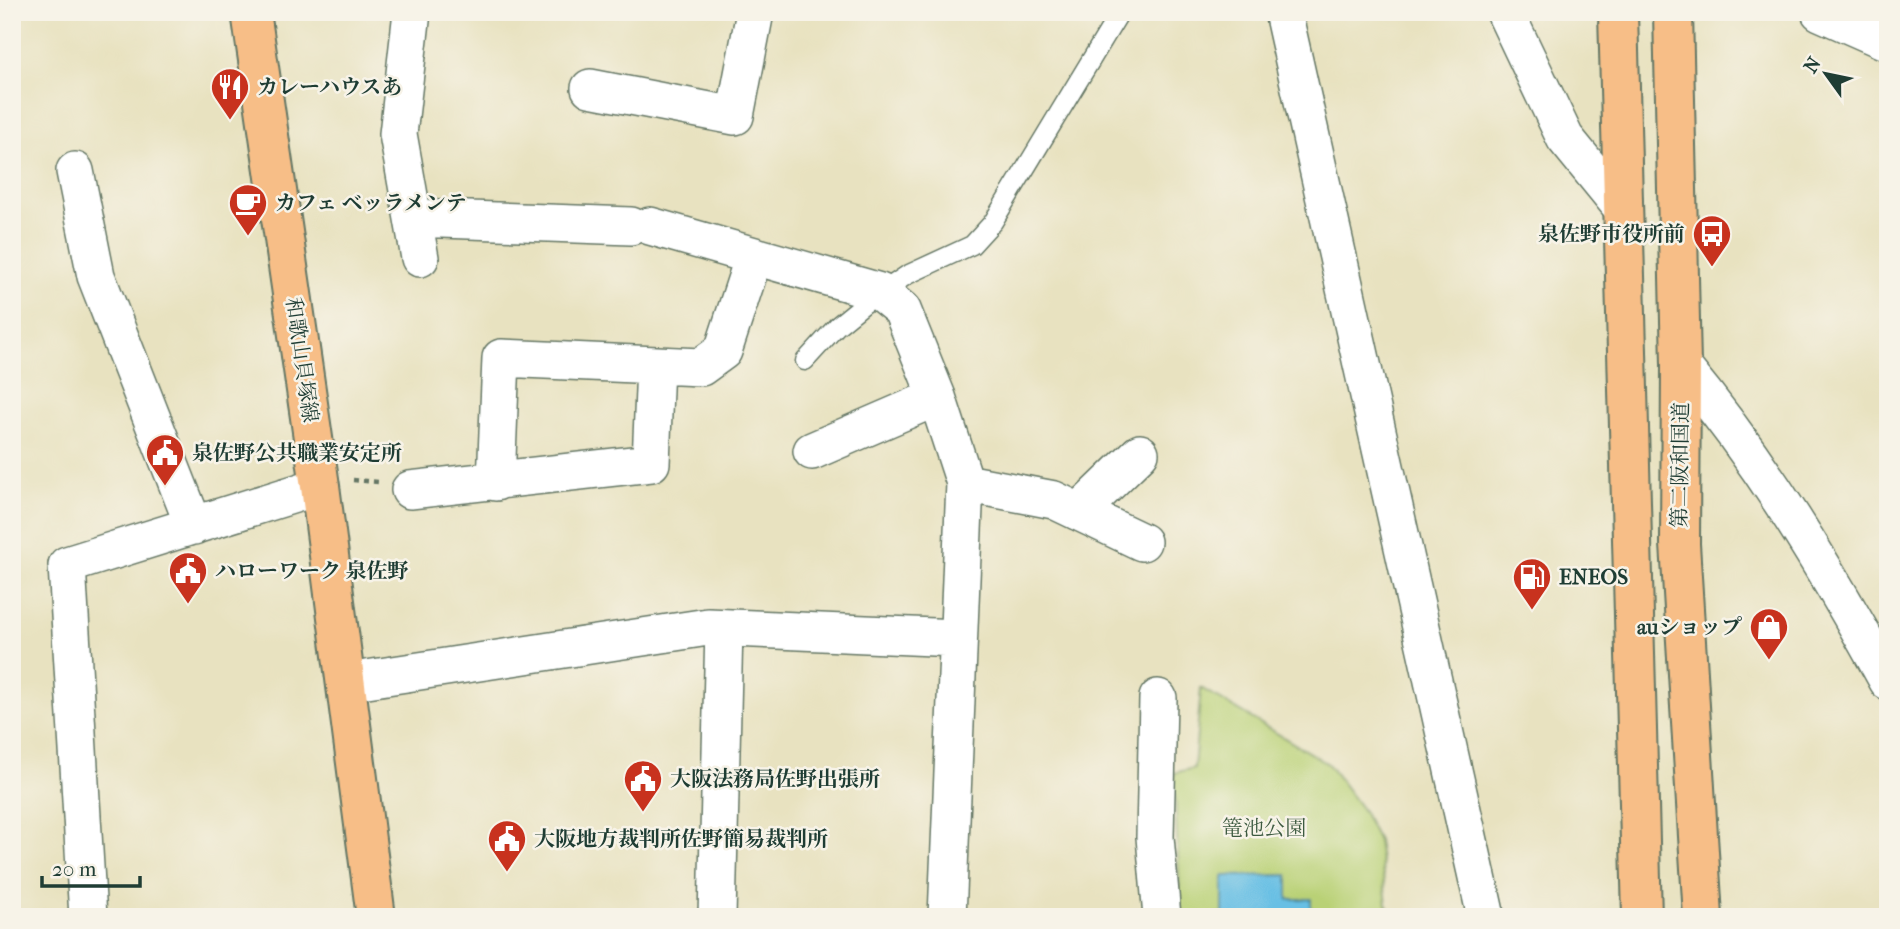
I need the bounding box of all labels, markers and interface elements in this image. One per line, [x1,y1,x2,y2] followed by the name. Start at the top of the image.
[1792,38,1862,108] north arrow
[1799,53,1826,77] text: N
[209,66,251,121] restaurant icon: カレーハウスあ
[257,75,402,99] place label: カレーハウスあ
[227,182,269,237] cafe icon: カフェ ベッラメンテ
[275,191,467,215] place label: カフェ ベッラメンテ
[1691,213,1733,268] bus stop icon: 泉佐野市役所前
[1538,222,1685,246] place label: 泉佐野市役所前
[281,296,323,424] street label: 和歌山貝塚線
[1667,402,1693,528] street label: 第二阪和国道
[144,432,186,487] public building icon: 泉佐野公共職業安定所
[192,441,402,465] place label: 泉佐野公共職業安定所
[167,550,209,605] public building icon: ハローワーク 泉佐野
[1511,556,1553,611] fuel station icon: ENEOS
[215,559,409,583] place label: ハローワーク 泉佐野
[1559,565,1628,589] place label: ENEOS
[1748,606,1790,661] shop icon: auショップ
[1637,615,1742,639] place label: auショップ
[622,758,664,813] public building icon: 大阪法務局佐野出張所
[670,767,880,791] place label: 大阪法務局佐野出張所
[1222,816,1306,840] park label: 篭池公園
[486,818,528,873] public building icon: 大阪地方裁判所佐野簡易裁判所
[534,827,828,851] place label: 大阪地方裁判所佐野簡易裁判所
[42,845,140,889] scale bar
[52,857,97,881] text: 20 m

